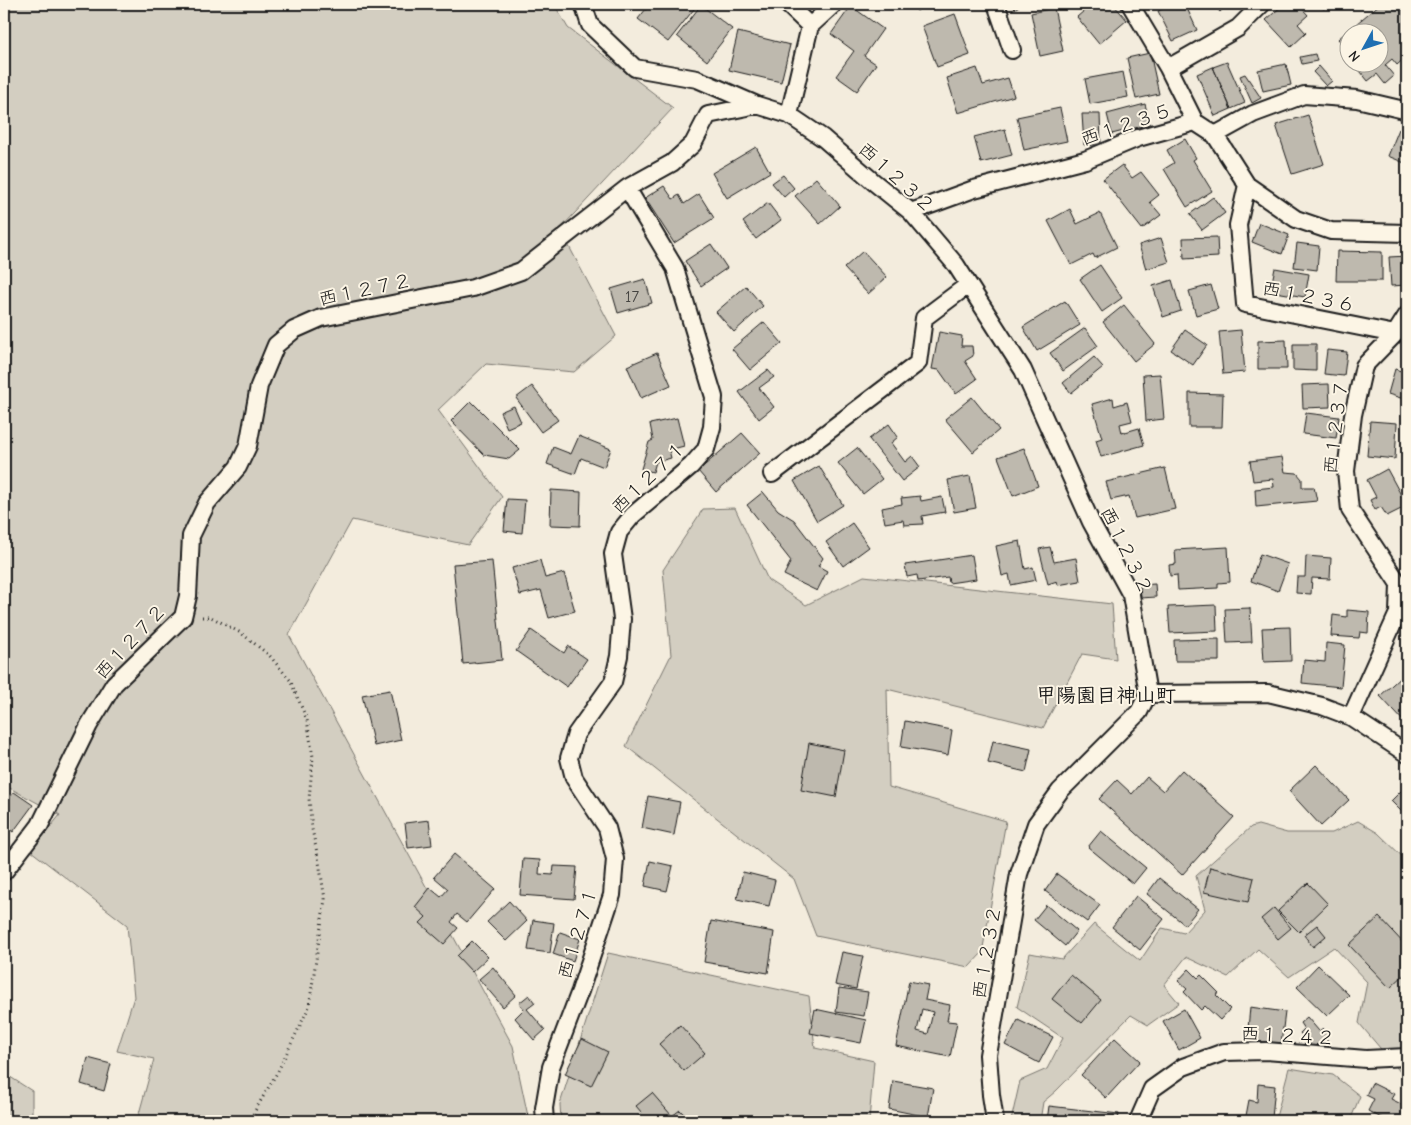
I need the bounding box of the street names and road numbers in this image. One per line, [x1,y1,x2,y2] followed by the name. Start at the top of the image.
[1078,99,1175,151] street label: 西１２３５
[854,138,939,218] street label: 西１２３２
[316,269,414,311] street label: 西１２７２
[1260,277,1358,317] street label: 西１２３６
[1319,379,1353,476] street label: 西１２３７
[607,437,691,519] street label: 西１２７１
[1095,503,1157,598] street label: 西１２３２
[90,599,171,684] street label: 西１２７２
[554,885,602,982] street label: 西１２７１
[968,903,1006,1001] street label: 西１２３２
[1240,1023,1336,1049] street label: 西１２４２

